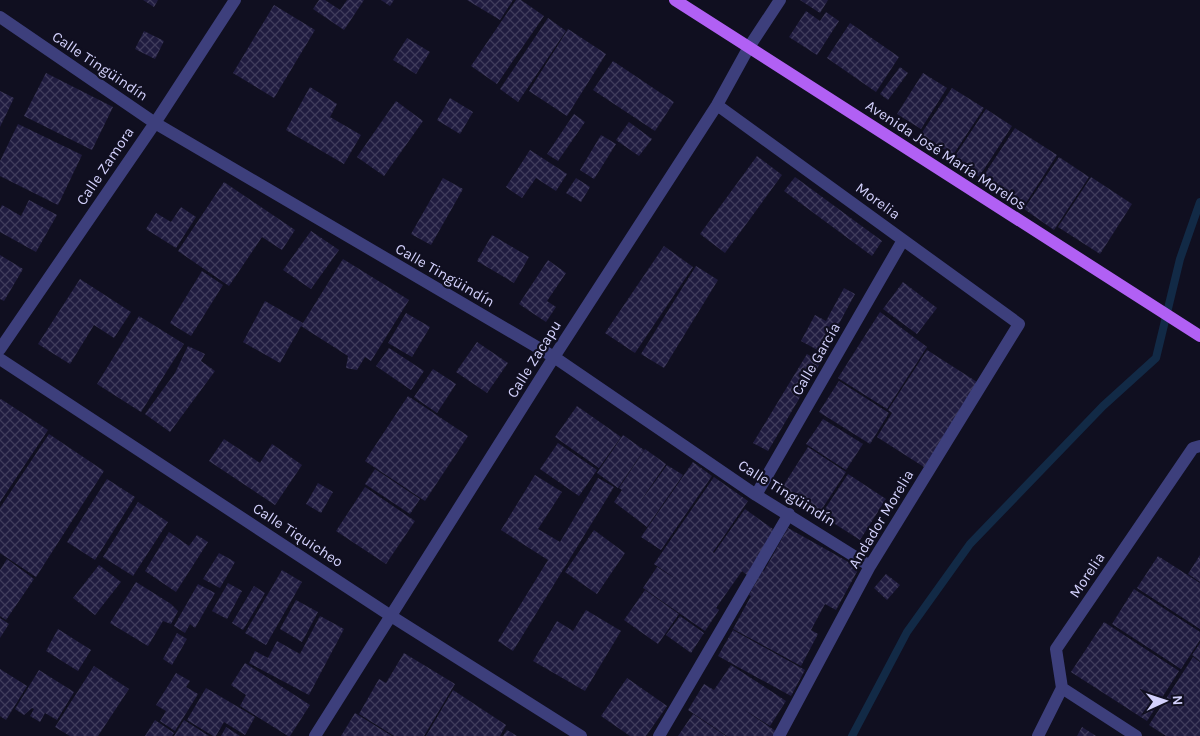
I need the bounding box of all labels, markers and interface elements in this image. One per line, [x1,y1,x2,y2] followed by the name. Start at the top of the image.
[49,27,151,105] street label: Calle Tingüindín
[862,96,1030,214] street label: Avenida José María Morelos
[72,124,138,208] street label: Calle Zamora
[852,179,904,223] street label: Morelia
[392,239,498,311] street label: Calle Tingüindín
[503,317,565,401] street label: Calle Zacapu
[788,319,844,399] street label: Calle García
[735,456,839,530] street label: Calle Tingüindín
[844,466,918,572] street label: Andador Morelia
[249,499,347,571] street label: Calle Tiquicheo
[1065,549,1109,601] street label: Morelia
[1140,676,1190,726] north arrow
[1169,695,1186,706] text: N

